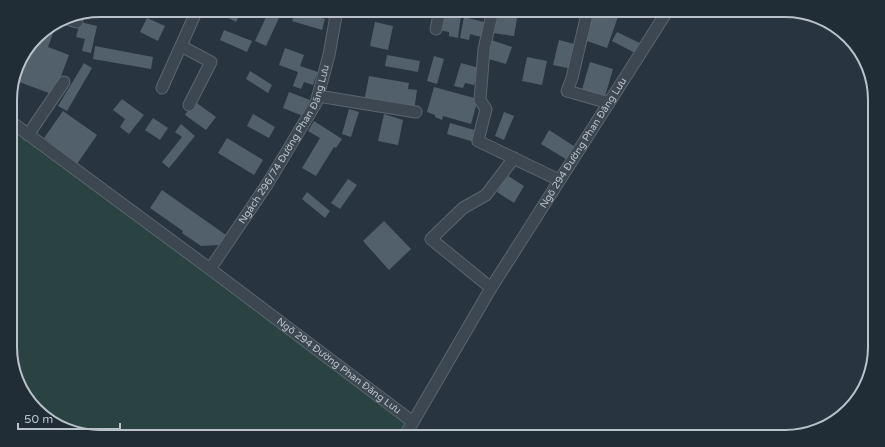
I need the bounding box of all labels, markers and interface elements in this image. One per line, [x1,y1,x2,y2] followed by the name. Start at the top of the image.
[236,64,332,226] street label: Ngách 296/74 Đường Phan Đăng Lưu
[537,75,629,210] street label: Ngõ 294 Đường Phan Đăng Lưu
[274,315,403,417] street label: Ngõ 294 Đường Phan Đăng Lưu
[18,405,120,431] scale bar
[24,412,53,426] text: 50 m

